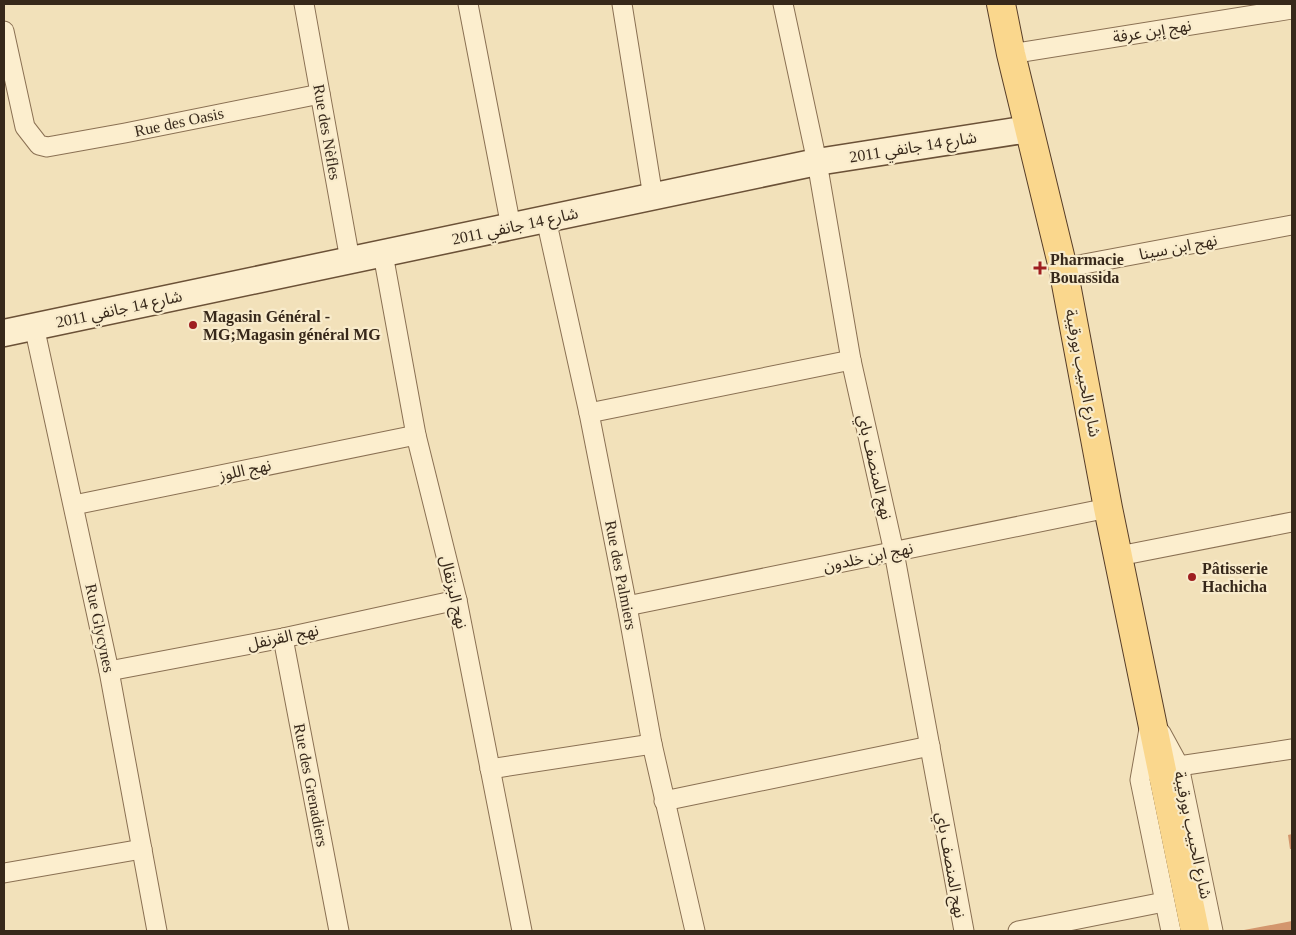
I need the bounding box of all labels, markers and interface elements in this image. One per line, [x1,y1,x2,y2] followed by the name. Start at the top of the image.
[1111,16,1193,50] street label: نهج إبن عرفة
[310,83,344,181] street label: Rue des Nèfles
[133,104,225,140] street label: Rue des Oasis
[848,129,979,169] street label: شارع 14 جانفي 2011
[450,204,581,252] street label: شارع 14 جانفي 2011
[1137,231,1219,267] street label: نهج ابن سينا
[1050,251,1124,286] place label: Pharmacie Bouassida
[1034,262,1046,274] marker: Pharmacie Bouassida
[54,287,185,335] street label: شارع 14 جانفي 2011
[203,308,381,344] place label: Magasin Général - MG;Magasin général MG
[1058,308,1104,439] street label: شارع الحبيب بورقيبة
[187,319,199,331] marker: Magasin Général - MG;Magasin général MG
[851,413,895,522] street label: نهج المنصف باي
[216,456,274,488] street label: نهج اللوز
[602,519,640,631] street label: Rue des Palmiers
[822,539,915,579] street label: نهج ابن خلدون
[433,554,471,631] street label: نهج البرتقال
[1202,560,1268,595] place label: Pâtisserie Hachicha
[1186,571,1198,583] marker: Pâtisserie Hachicha
[81,582,118,674] street label: Rue Glycynes
[246,621,321,657] street label: نهج القرنفل
[291,722,331,848] street label: Rue des Grenadiers
[1167,770,1215,901] street label: شارع الحبيب بورقيبة
[929,811,969,920] street label: نهج المنصف باي

